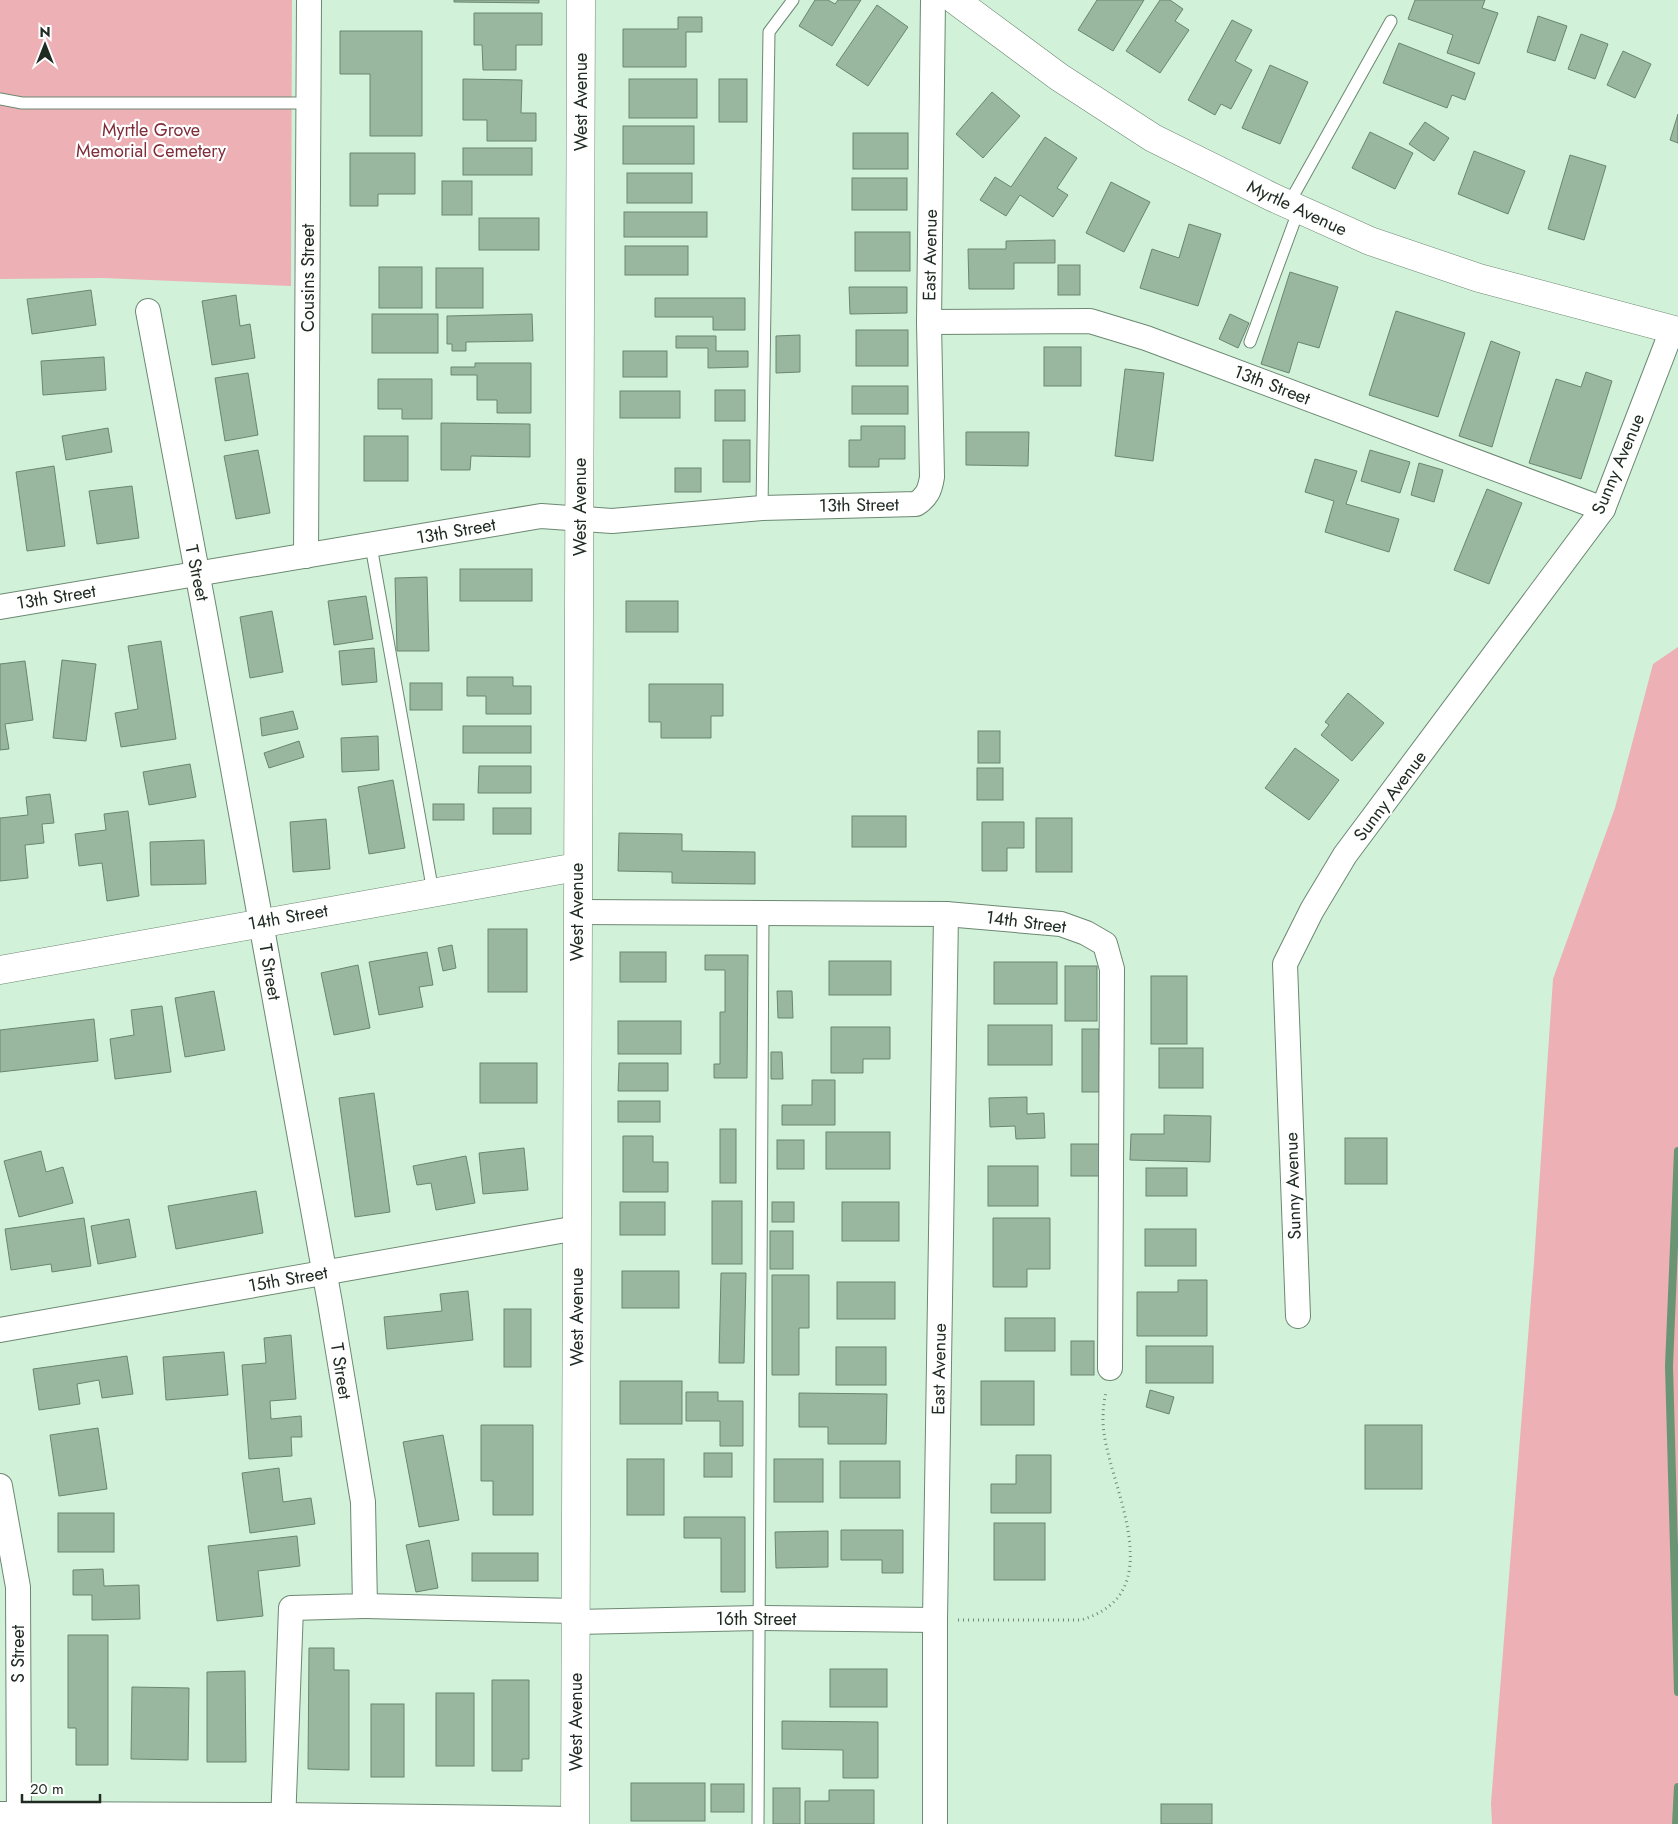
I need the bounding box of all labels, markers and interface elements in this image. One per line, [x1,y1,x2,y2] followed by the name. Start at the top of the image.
[20,20,70,70] north arrow
[39,22,51,42] text: N
[568,53,594,151] street label: West Avenue
[76,117,226,164] park label: Myrtle Grove Memorial Cemetery
[1243,173,1351,243] street label: Myrtle Avenue
[916,209,944,301] street label: East Avenue
[295,223,321,332] street label: Cousins Street
[1230,359,1315,412] street label: 13th Street
[1585,409,1651,519] street label: Sunny Avenue
[567,458,593,556] street label: West Avenue
[819,491,900,519] street label: 13th Street
[414,511,498,551] street label: 13th Street
[178,543,216,604] street label: T Street
[14,578,98,616] street label: 13th Street
[1347,745,1433,847] street label: Sunny Avenue
[564,863,590,961] street label: West Avenue
[246,897,331,937] street label: 14th Street
[984,904,1068,940] street label: 14th Street
[252,942,288,1003] street label: T Street
[1278,1132,1308,1240] street label: Sunny Avenue
[246,1259,330,1299] street label: 15th Street
[564,1268,590,1366] street label: West Avenue
[925,1323,953,1415] street label: East Avenue
[324,1341,358,1402] street label: T Street
[716,1606,797,1632] street label: 16th Street
[5,1624,31,1683] street label: S Street
[563,1673,589,1771] street label: West Avenue
[22,1772,100,1804] scale bar
[30,1778,64,1800] text: 20 m

